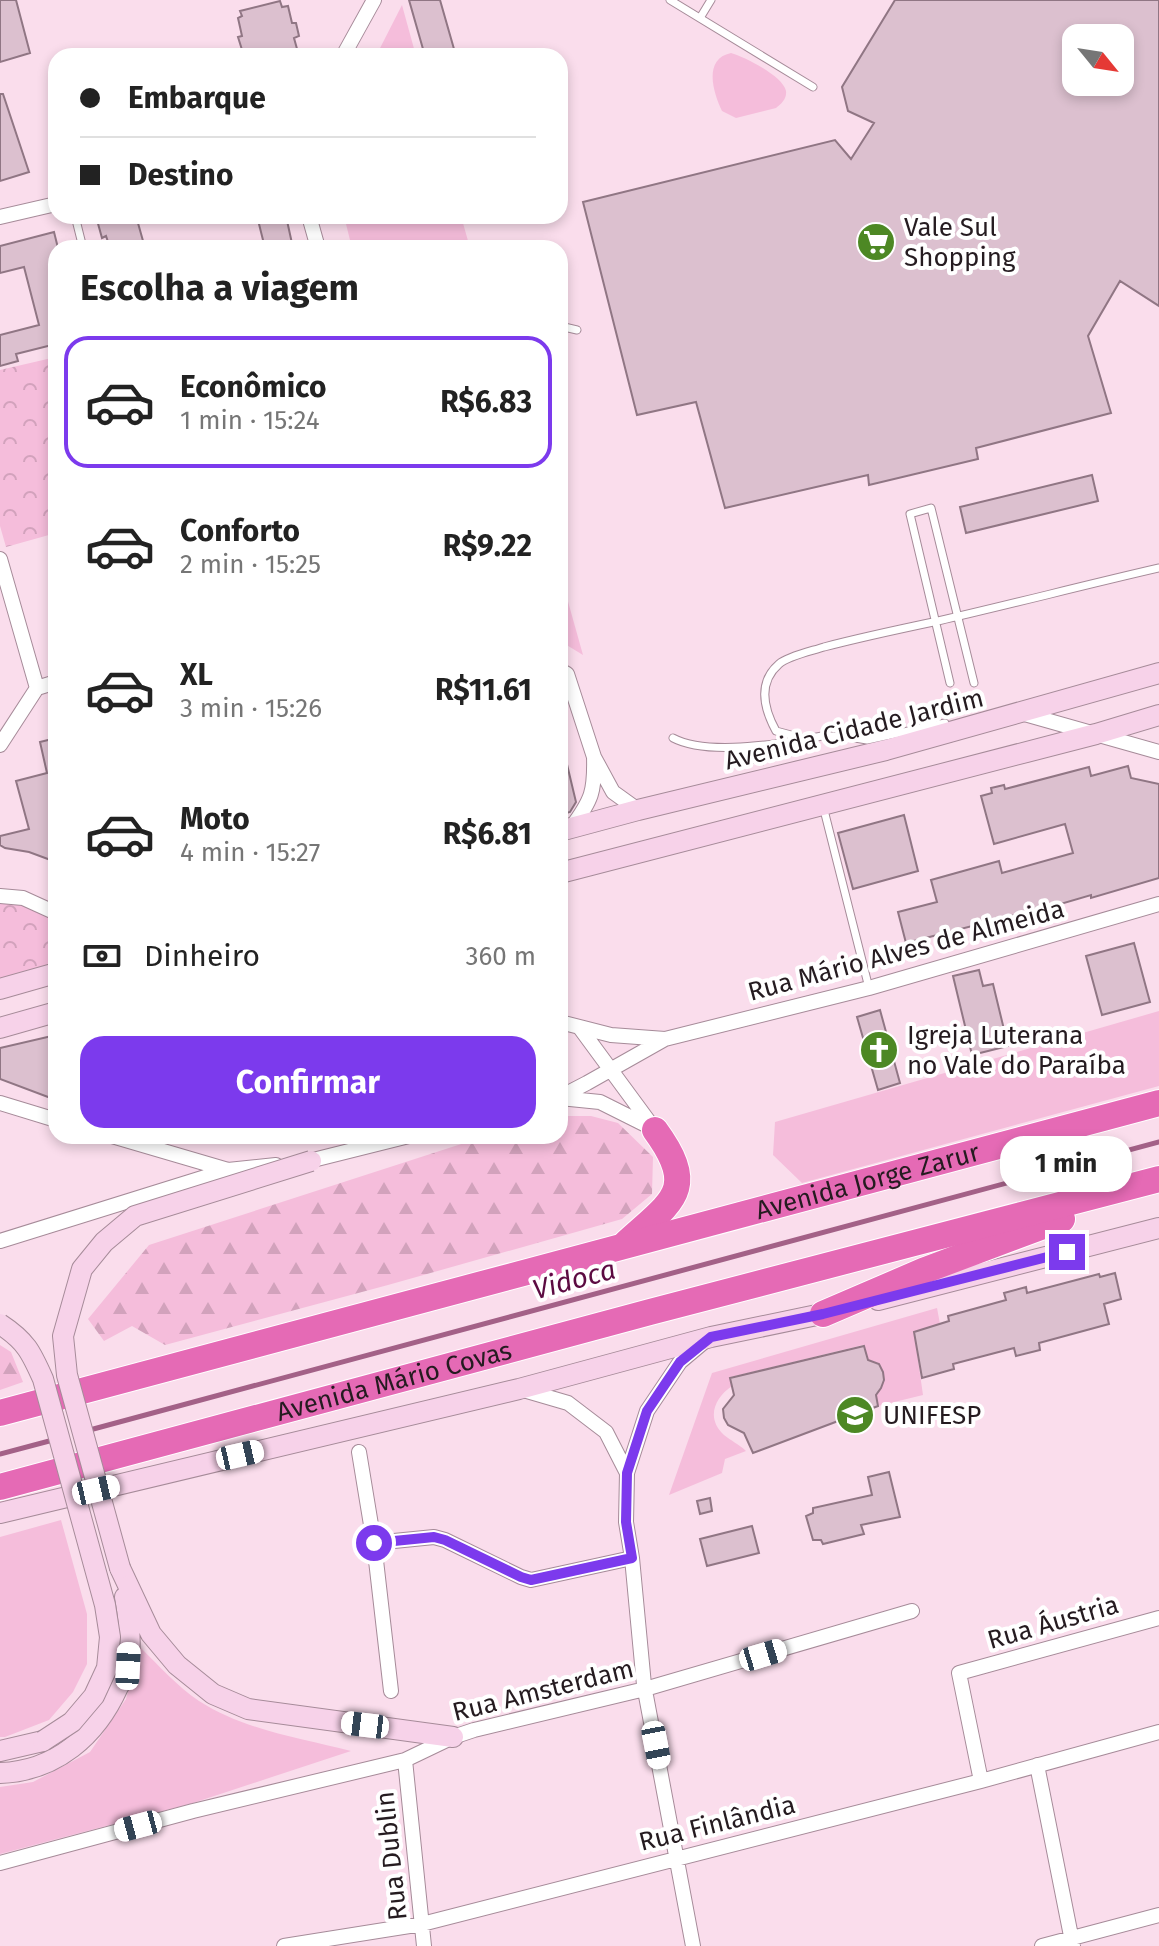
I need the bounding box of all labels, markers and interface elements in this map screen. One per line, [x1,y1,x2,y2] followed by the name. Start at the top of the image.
[1062,24,1134,96] north arrow
[1062,24,1134,96] map controls
[128,80,266,116] text: Embarque
[128,157,233,193] text: Destino
[904,212,1016,273] place label: Vale Sul Shopping
[855,221,897,263] supermarket icon: Vale Sul Shopping
[80,266,359,310] text: Escolha a viagem
[84,366,156,438] icon: car
[180,369,326,405] text: Econômico
[440,384,532,420] text: R$6.83
[180,405,320,436] text: 1 min · 15:24
[84,510,156,582] icon: car
[180,513,300,549] text: Conforto
[443,528,532,564] text: R$9.22
[180,549,321,580] text: 2 min · 15:25
[84,654,156,726] icon: car
[180,657,213,693] text: XL
[435,672,532,708] text: R$11.61
[722,682,987,777] street label: Avenida Cidade Jardim
[180,693,322,724] text: 3 min · 15:26
[84,798,156,870] icon: car
[180,801,250,837] text: Moto
[443,816,532,852] text: R$6.81
[180,837,320,868] text: 4 min · 15:27
[744,893,1068,1008] street label: Rua Mário Alves de Almeida
[80,934,124,978] icon: cash
[144,938,260,974] text: Dinheiro
[465,941,536,972] text: 360 m
[907,1020,1126,1081] place label: Igreja Luterana no Vale do Paraíba
[858,1029,900,1071] church icon: Igreja Luterana no Vale do Paraíba
[80,1036,536,1128] button: Confirmar
[1001,1136,1133,1192] callout: 1 min
[752,1137,983,1226] street label: Avenida Jorge Zarur
[1035,1148,1097,1179] text: 1 min
[1049,1234,1085,1270] route end
[529,1253,619,1306] water label: Vidoca
[273,1335,515,1428] street label: Avenida Mário Covas
[834,1394,876,1436] school or university icon: UNIFESP
[883,1400,981,1431] place label: UNIFESP
[214,1438,266,1472] car
[70,1473,122,1507] car
[356,1525,392,1561] route start
[984,1589,1122,1656] street label: Rua Áustria
[737,1637,789,1673] car
[115,1641,141,1691] car
[449,1653,637,1728] street label: Rua Amsterdam
[340,1710,390,1740] car
[640,1719,672,1771] car
[636,1789,799,1858] street label: Rua Finlândia
[369,1790,414,1922] street label: Rua Dublin
[112,1808,164,1844] car

